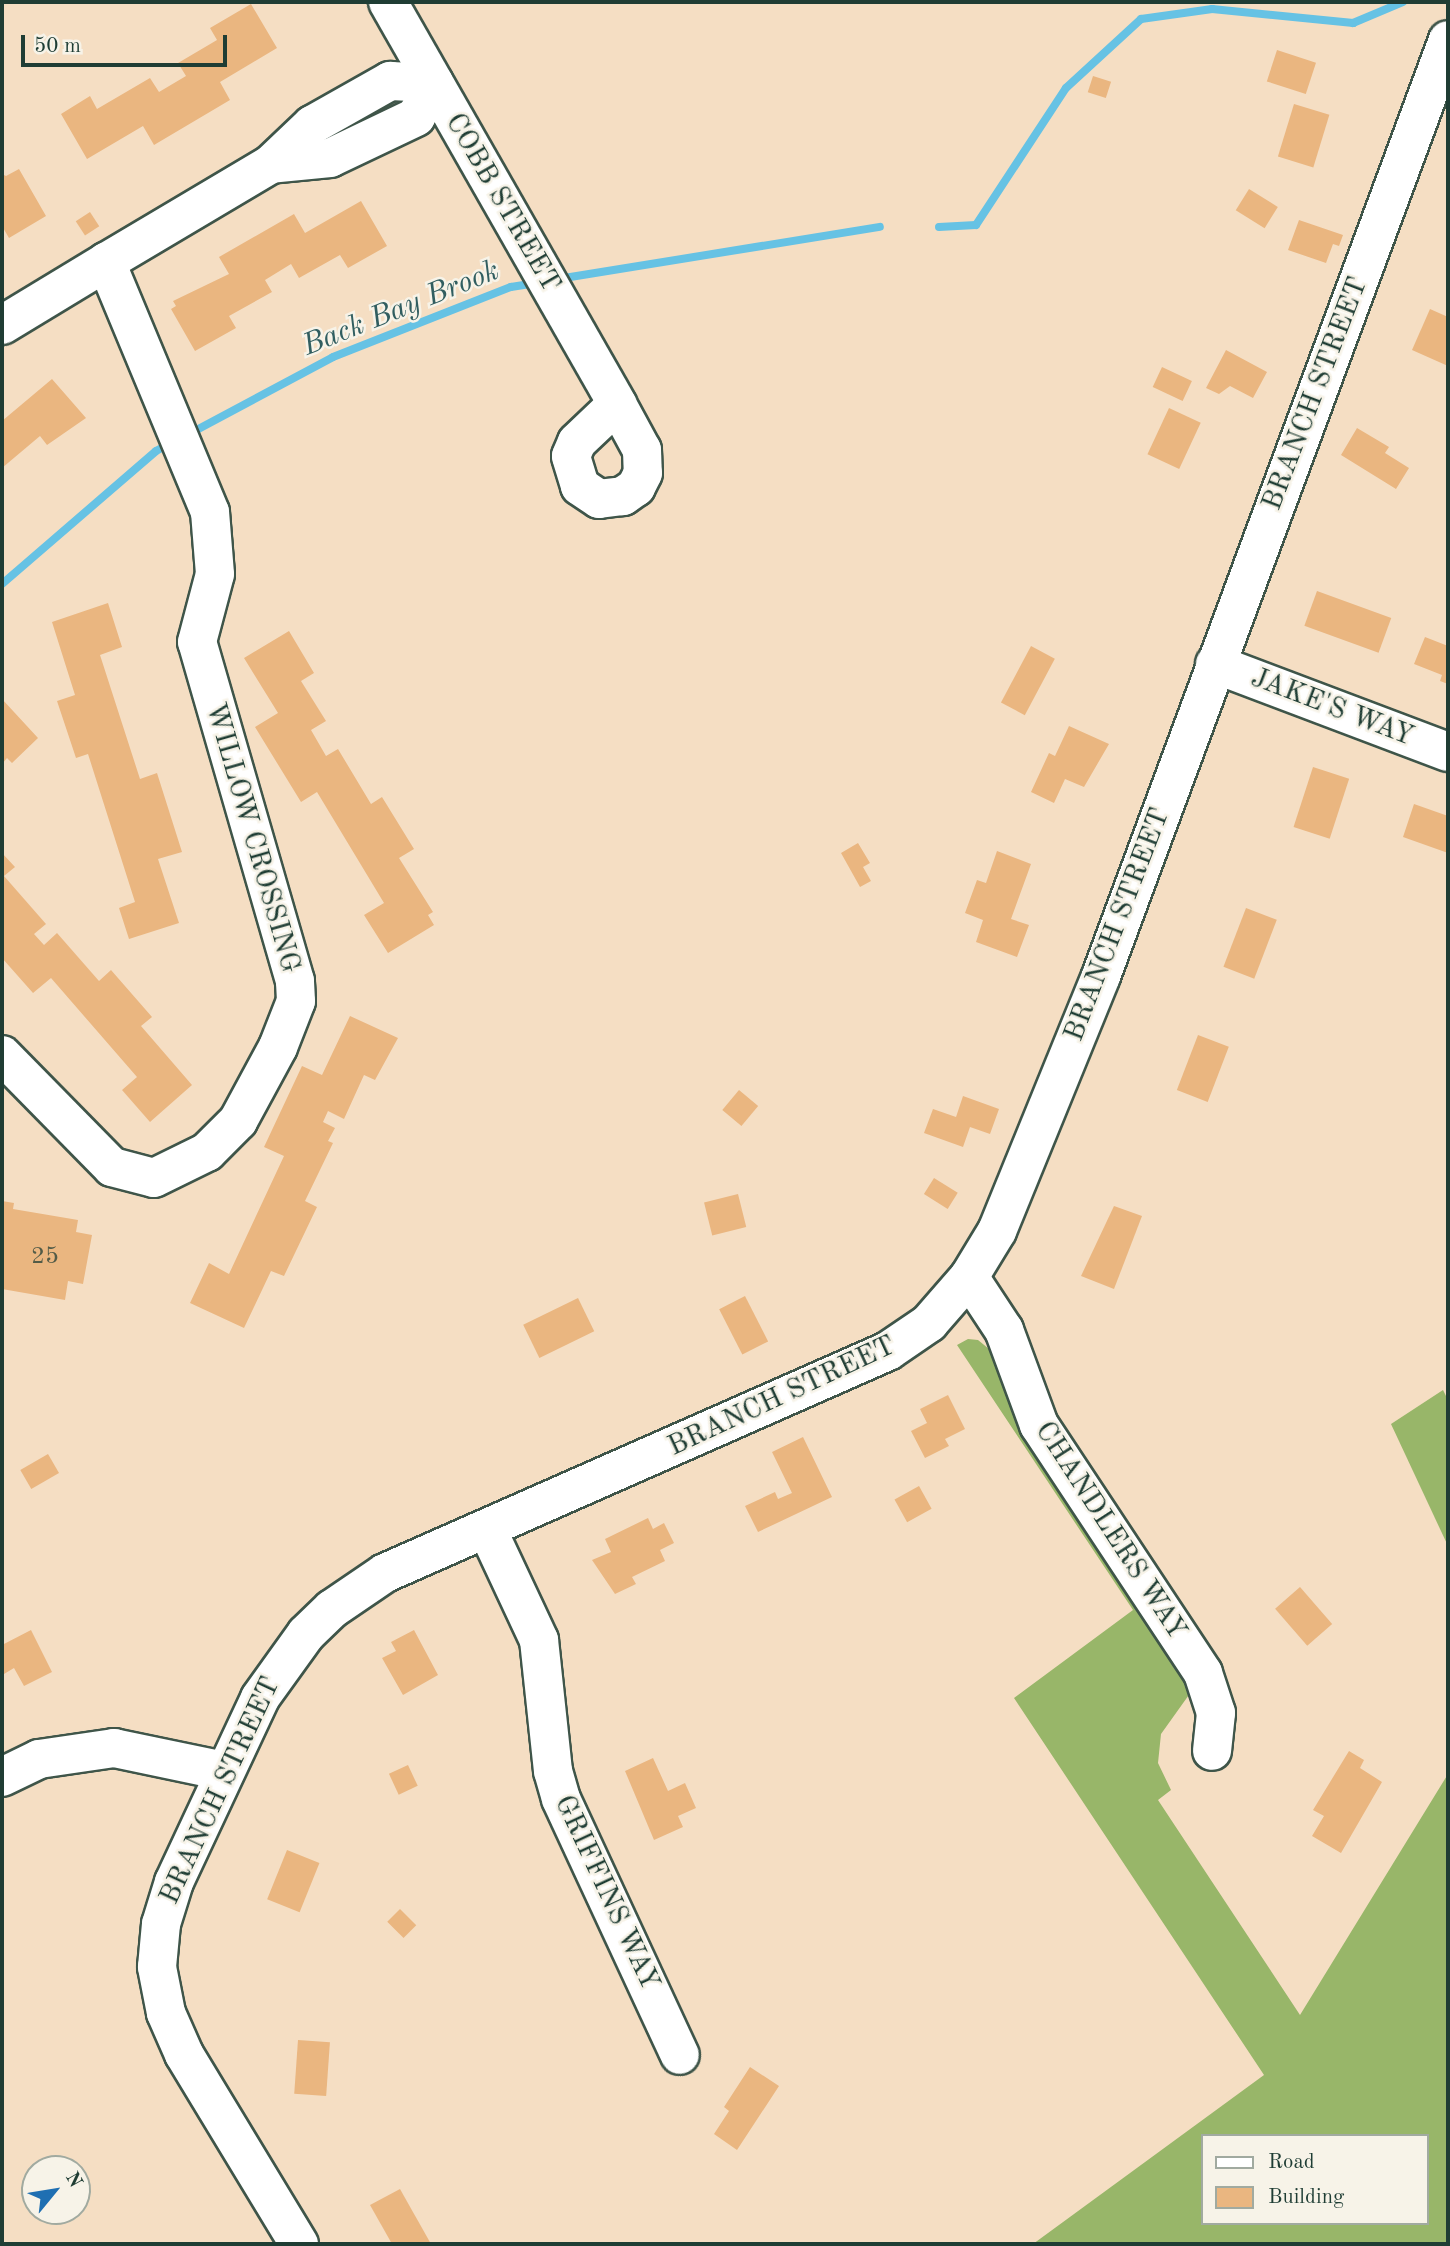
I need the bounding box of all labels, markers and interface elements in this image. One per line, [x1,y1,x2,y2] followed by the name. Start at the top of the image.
[24,21,231,65] scale bar
[34,36,81,57] text: 50 m
[437,108,567,298] street label: COBB STREET
[297,253,505,365] water label: Back Bay Brook
[1256,273,1376,515] street label: BRANCH STREET
[1246,662,1418,754] street label: JAKE'S WAY
[197,699,307,977] street label: WILLOW CROSSING
[1058,804,1178,1046] street label: BRANCH STREET
[31,1244,59,1272] house number: 25
[663,1330,901,1464] street label: BRANCH STREET
[1027,1416,1193,1646] street label: CHANDLERS WAY
[154,1672,288,1910] street label: BRANCH STREET
[546,1790,666,1996] street label: GRIFFINS WAY
[1202,2134,1429,2225] legend
[1268,2152,1315,2173] text: Road
[21,2155,91,2225] north arrow
[61,2169,85,2191] text: N
[1268,2187,1344,2208] text: Building

